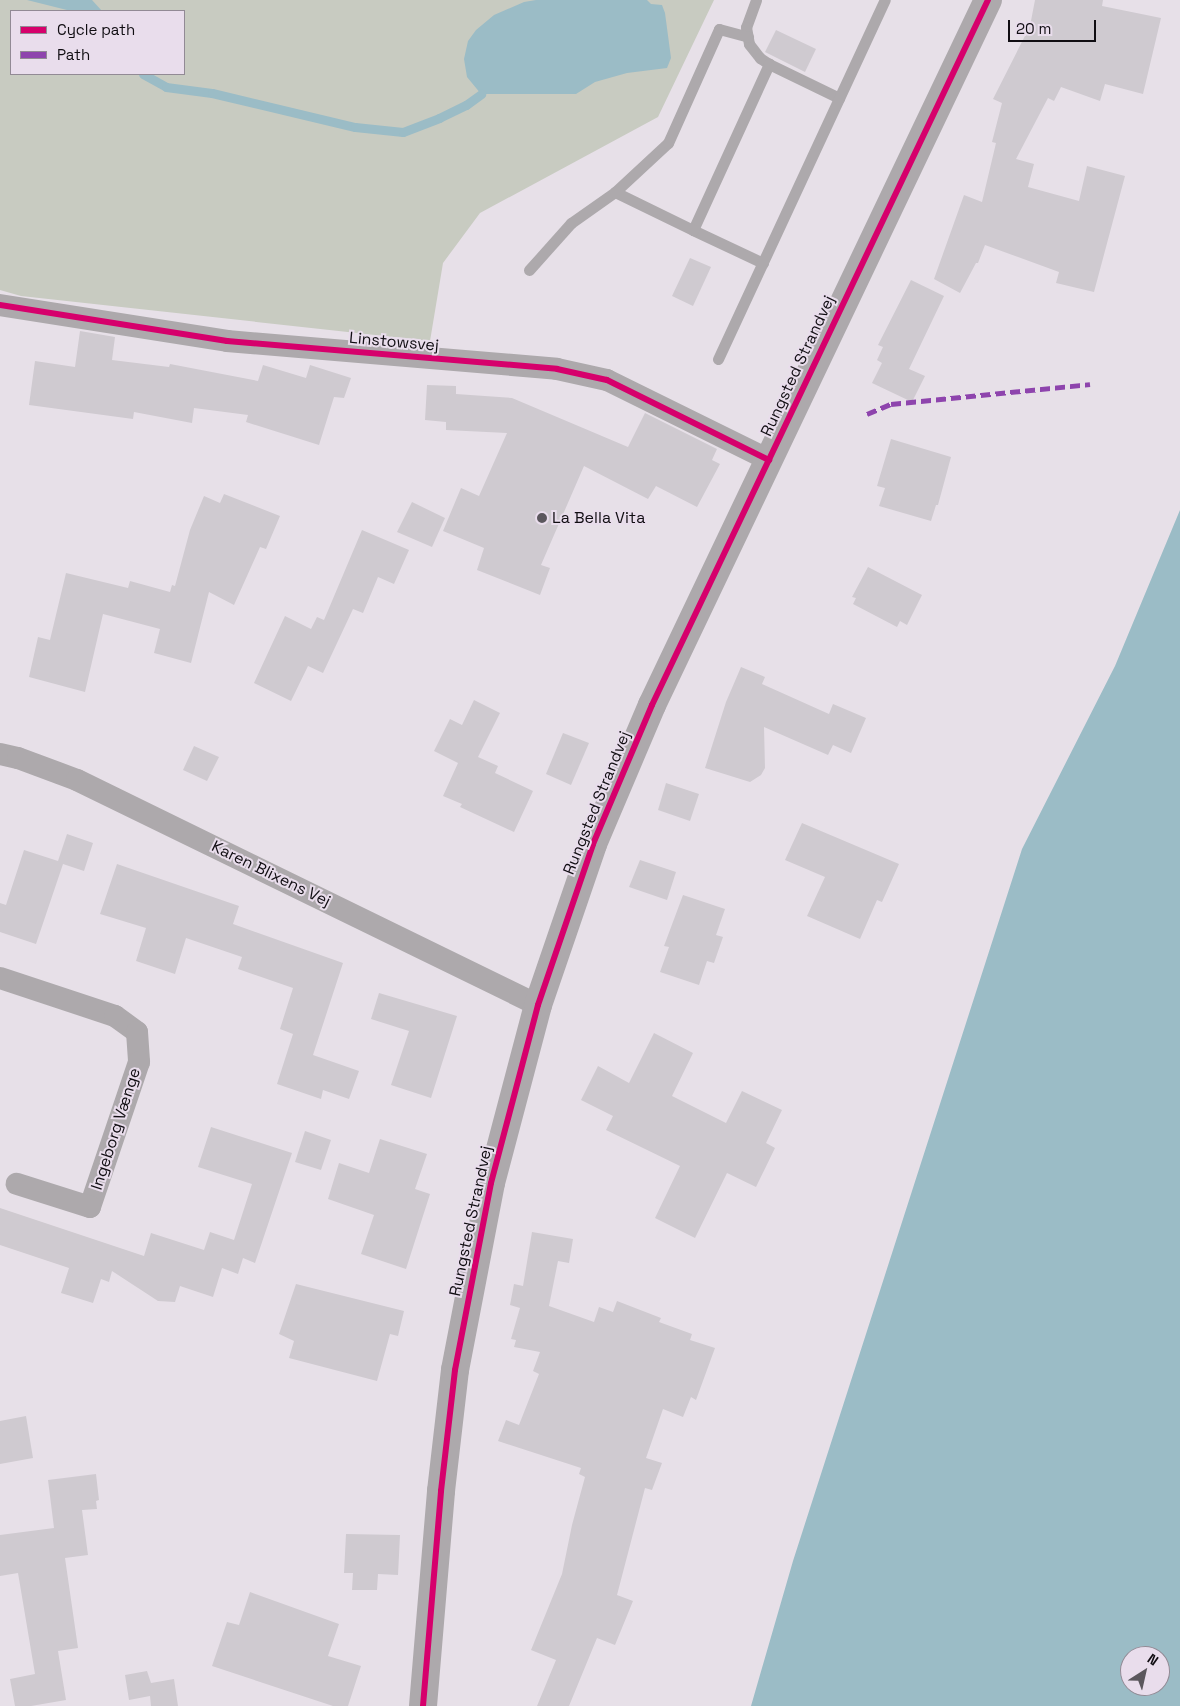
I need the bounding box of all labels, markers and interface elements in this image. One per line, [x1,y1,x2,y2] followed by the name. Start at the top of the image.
[10,10,185,75] legend
[1010,10,1098,42] scale bar
[1016,19,1051,38] text: 20 m
[57,20,135,39] text: Cycle path
[57,45,90,64] text: Path
[757,293,839,439] street label: Rungsted Strandvej
[348,329,440,355] street label: Linstowsvej
[552,508,646,528] place label: La Bella Vita
[536,512,548,524] marker: La Bella Vita
[559,728,635,878] street label: Rungsted Strandvej
[208,837,334,911] street label: Karen Blixens Vej
[87,1065,145,1193] street label: Ingeborg Vænge
[446,1144,496,1298] street label: Rungsted Strandvej
[1120,1646,1170,1696] north arrow
[1144,1649,1162,1670] text: N

